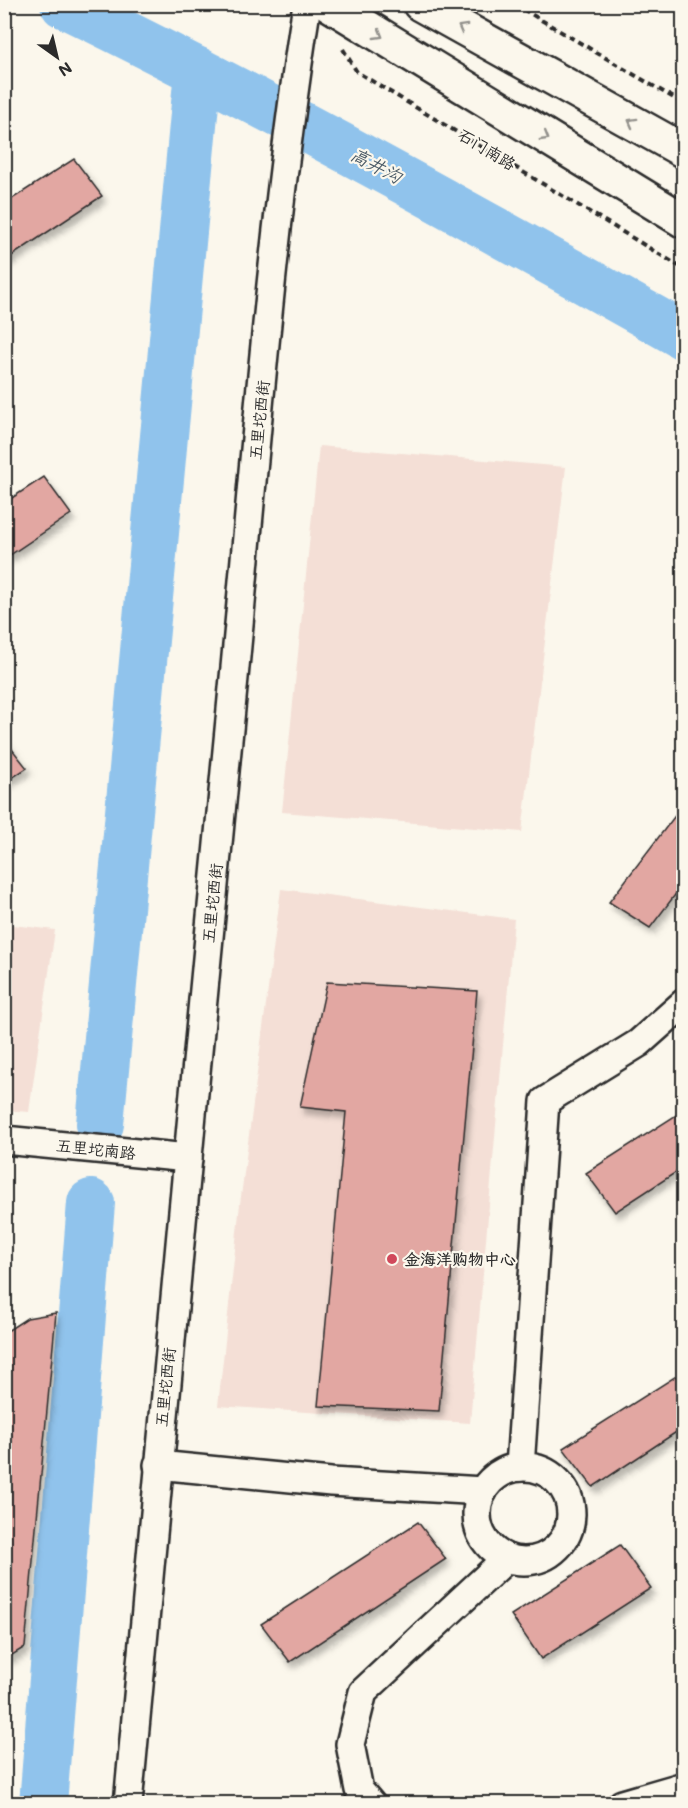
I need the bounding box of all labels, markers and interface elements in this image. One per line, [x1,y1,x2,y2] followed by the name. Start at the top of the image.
[458,24,468,35] one-way arrow
[27,27,87,87] north arrow
[373,28,383,39] one-way arrow
[55,58,77,82] text: N
[628,118,639,129] one-way arrow
[454,123,520,174] street label: 石门南路
[539,129,549,141] one-way arrow
[347,142,408,189] water label: 高井沟
[244,379,273,461] street label: 五里坨西街
[197,862,226,944] street label: 五里坨西街
[55,1134,137,1163] street label: 五里坨南路
[404,1248,516,1269] place label: 金海洋购物中心
[385,1252,399,1266] marker: 金海洋购物中心
[150,1346,179,1428] street label: 五里坨西街

